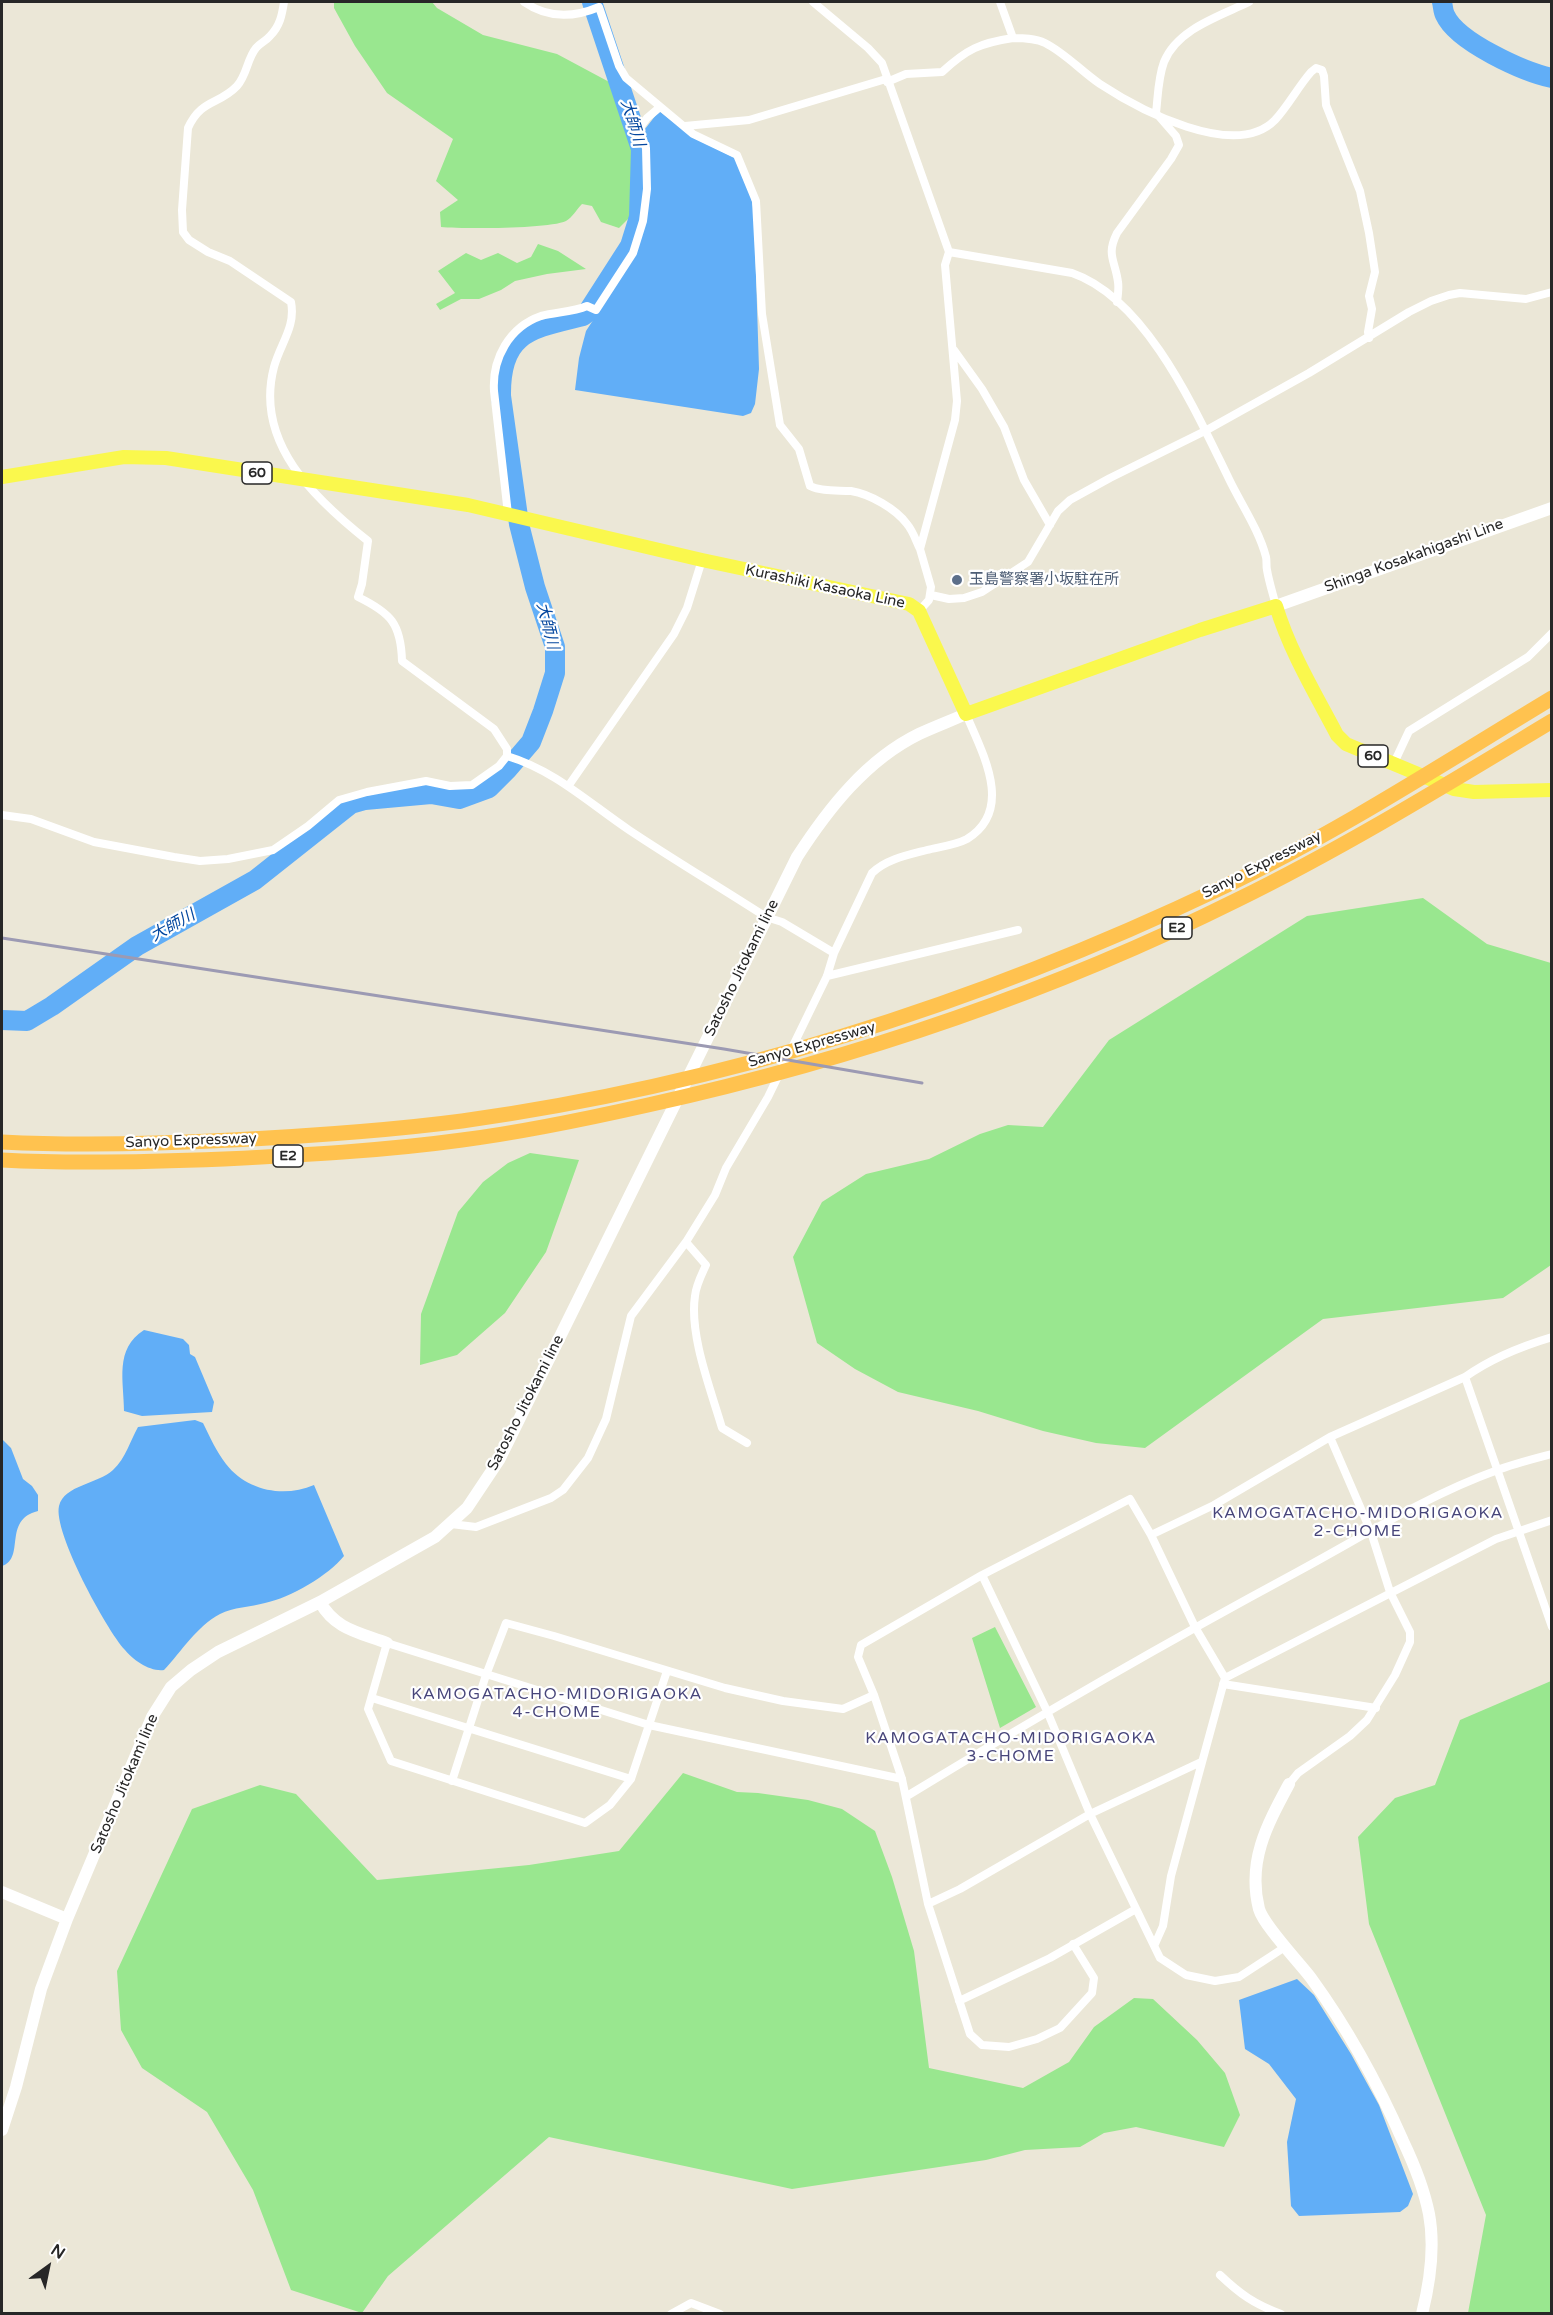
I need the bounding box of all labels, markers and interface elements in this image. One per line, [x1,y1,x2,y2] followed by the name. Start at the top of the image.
[616,97,648,149] water label: 大師川
[242,462,272,484] road number: 60
[1322,515,1506,597] street label: Shinga Kosakahigashi Line
[743,561,907,613] street label: Kurashiki Kasaoka Line
[969,571,1119,589] place label: 玉島警察署小坂駐在所
[950,573,964,587] marker: 玉島警察署小坂駐在所
[532,600,562,652] water label: 大師川
[1358,745,1388,767] road number: 60
[1199,827,1325,903] street label: Sanyo Expressway
[701,897,783,1039] street label: Satosho Jitokami line
[147,906,199,946] water label: 大師川
[1162,917,1192,939] road number: E2
[746,1018,878,1072] street label: Sanyo Expressway
[125,1130,257,1152] street label: Sanyo Expressway
[273,1145,303,1167] road number: E2
[484,1332,568,1474] street label: Satosho Jitokami line
[1212,1504,1504,1542] district label: KAMOGATACHO-MIDORIGAOKA 2-CHOME
[411,1685,703,1723] district label: KAMOGATACHO-MIDORIGAOKA 4-CHOME
[87,1711,163,1857] street label: Satosho Jitokami line
[865,1729,1157,1767] district label: KAMOGATACHO-MIDORIGAOKA 3-CHOME
[18,2237,78,2297] north arrow
[47,2240,69,2264] text: N

